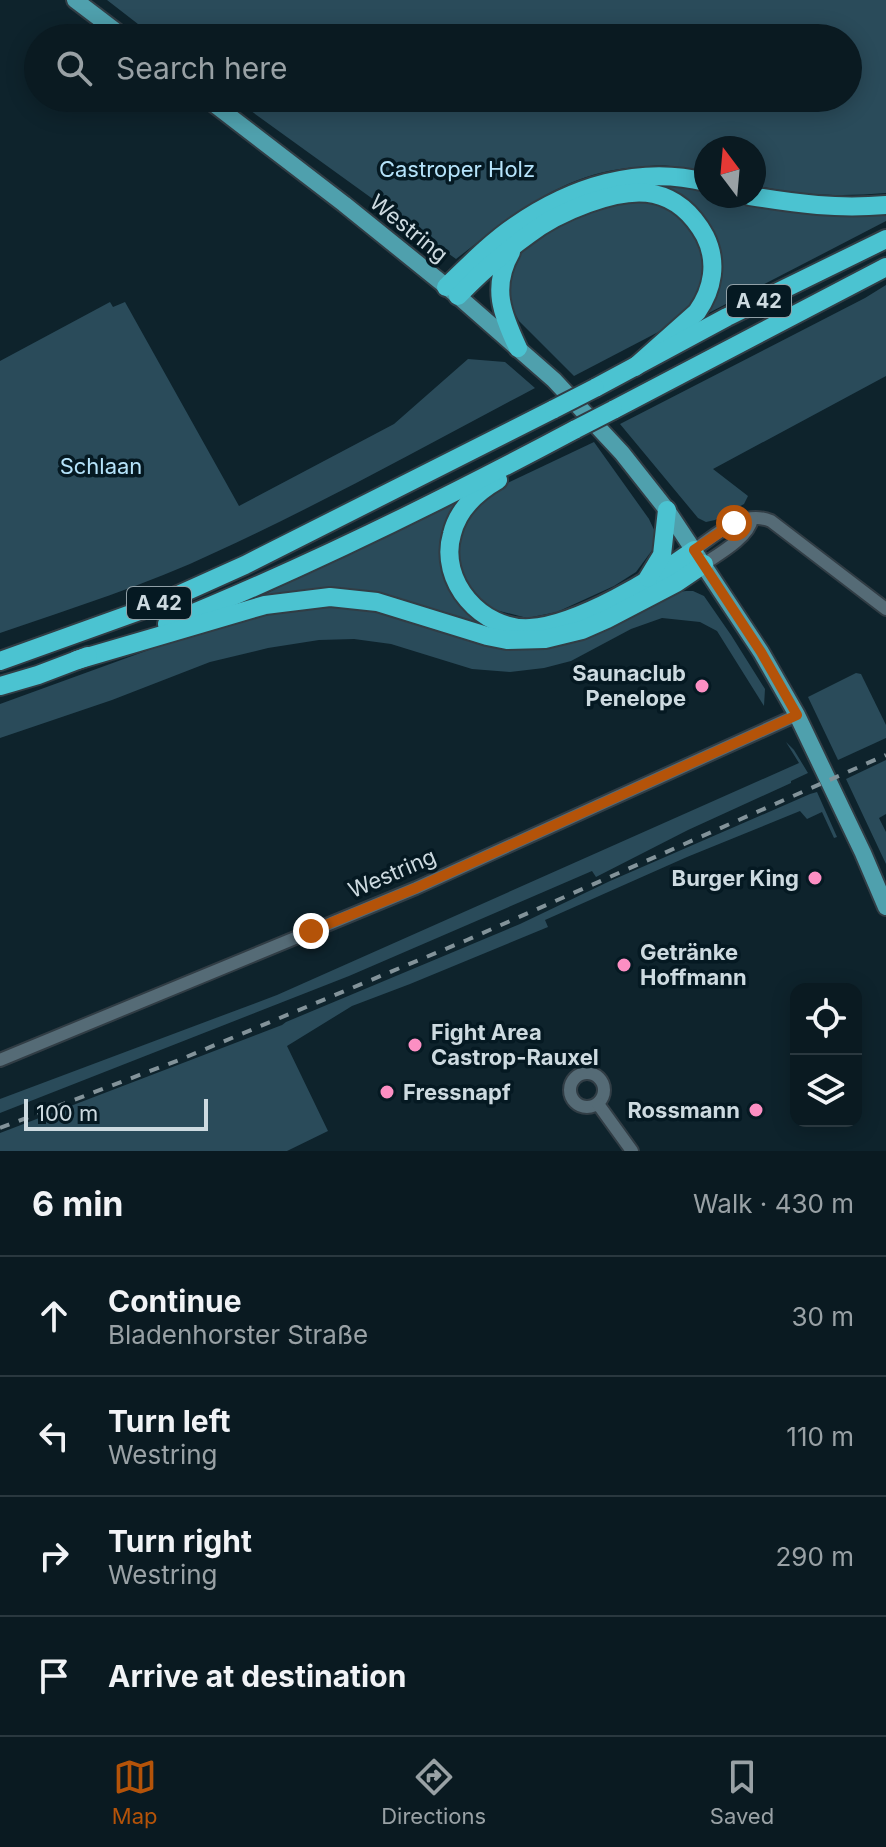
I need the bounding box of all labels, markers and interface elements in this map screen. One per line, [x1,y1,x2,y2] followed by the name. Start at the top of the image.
[24,24,862,112] search box
[52,46,96,90] icon: search
[116,50,288,86] text: Search here
[694,136,766,208] north arrow
[379,156,535,182] park label: Castroper Holz
[365,189,453,267] street label: Westring
[727,285,791,317] road number: A 42
[60,453,142,479] park label: Schlaan
[716,505,752,541] route start
[127,587,191,619] road number: A 42
[572,660,686,711] place label: Saunaclub Penelope
[693,677,711,695] marker: Saunaclub Penelope
[344,843,440,903] street label: Westring
[672,865,799,891] place label: Burger King
[806,869,824,887] marker: Burger King
[293,913,329,949] route end
[640,939,747,990] place label: Getränke Hoffmann
[615,956,633,974] marker: Getränke Hoffmann
[790,983,862,1127] map controls
[790,983,862,1055] button: locate
[431,1019,599,1070] place label: Fight Area Castrop-Rauxel
[406,1036,424,1054] marker: Fight Area Castrop-Rauxel
[790,1055,862,1127] button: layers
[403,1079,511,1105] place label: Fressnapf
[378,1083,396,1101] marker: Fressnapf
[24,1095,208,1131] scale bar
[627,1097,740,1123] place label: Rossmann
[36,1100,98,1126] text: 100 m
[747,1101,765,1119] marker: Rossmann
[32,1183,124,1224] text: 6 min
[693,1188,854,1219] text: Walk · 430 m
[108,1283,242,1319] text: Continue
[32,1294,76,1338] icon: ahead
[791,1301,854,1332] text: 30 m
[108,1319,368,1350] text: Bladenhorster Straße
[108,1403,230,1439] text: Turn left
[32,1414,76,1458] icon: left
[786,1421,854,1452] text: 110 m
[108,1439,217,1470] text: Westring
[108,1523,252,1559] text: Turn right
[32,1534,76,1578] icon: right
[776,1541,854,1572] text: 290 m
[108,1559,217,1590] text: Westring
[32,1654,76,1698] icon: arrive
[108,1658,406,1694] text: Arrive at destination
[112,1755,158,1829] tab: Map
[381,1755,486,1829] tab: Directions
[710,1755,774,1829] tab: Saved

